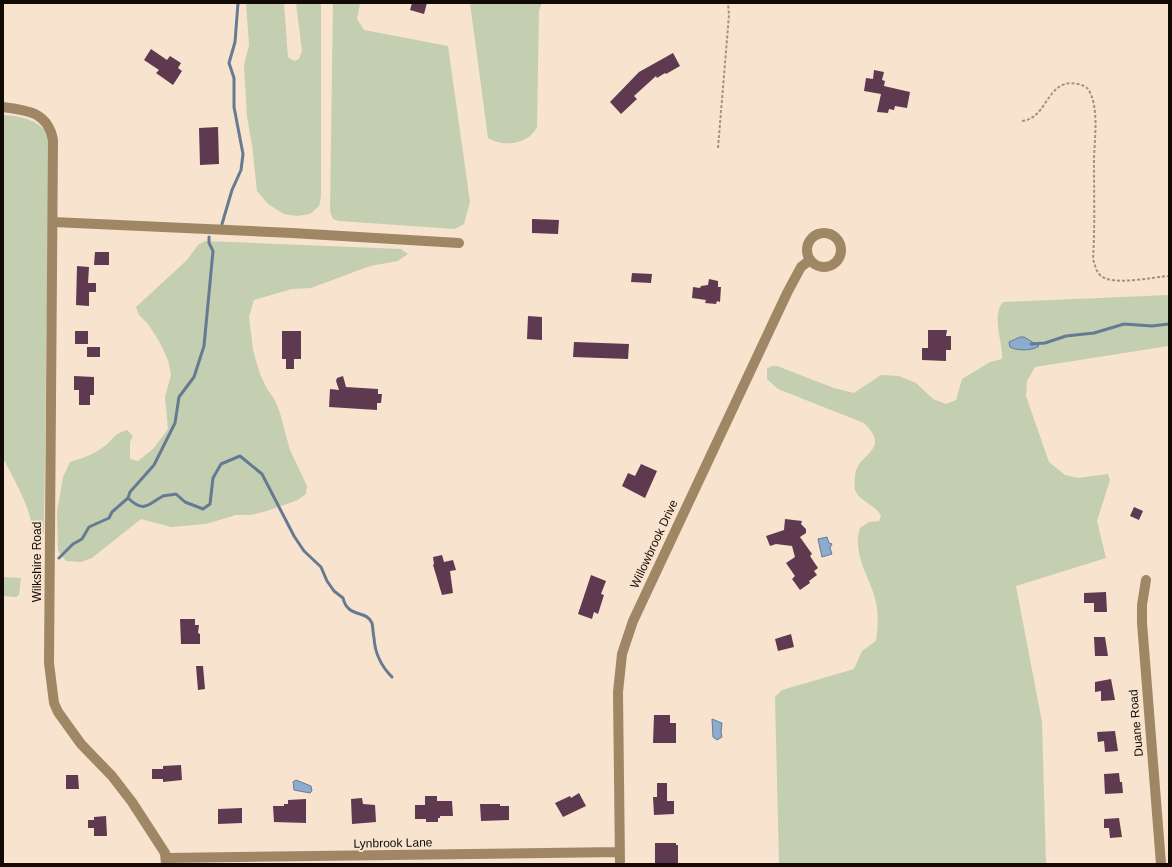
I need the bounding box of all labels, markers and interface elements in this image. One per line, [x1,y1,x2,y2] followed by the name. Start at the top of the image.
[627,497,681,590] street label: Willowbrook Drive
[30,522,44,602] street label: Wilkshire Road
[1126,689,1146,757] street label: Duane Road
[353,835,433,851] street label: Lynbrook Lane

